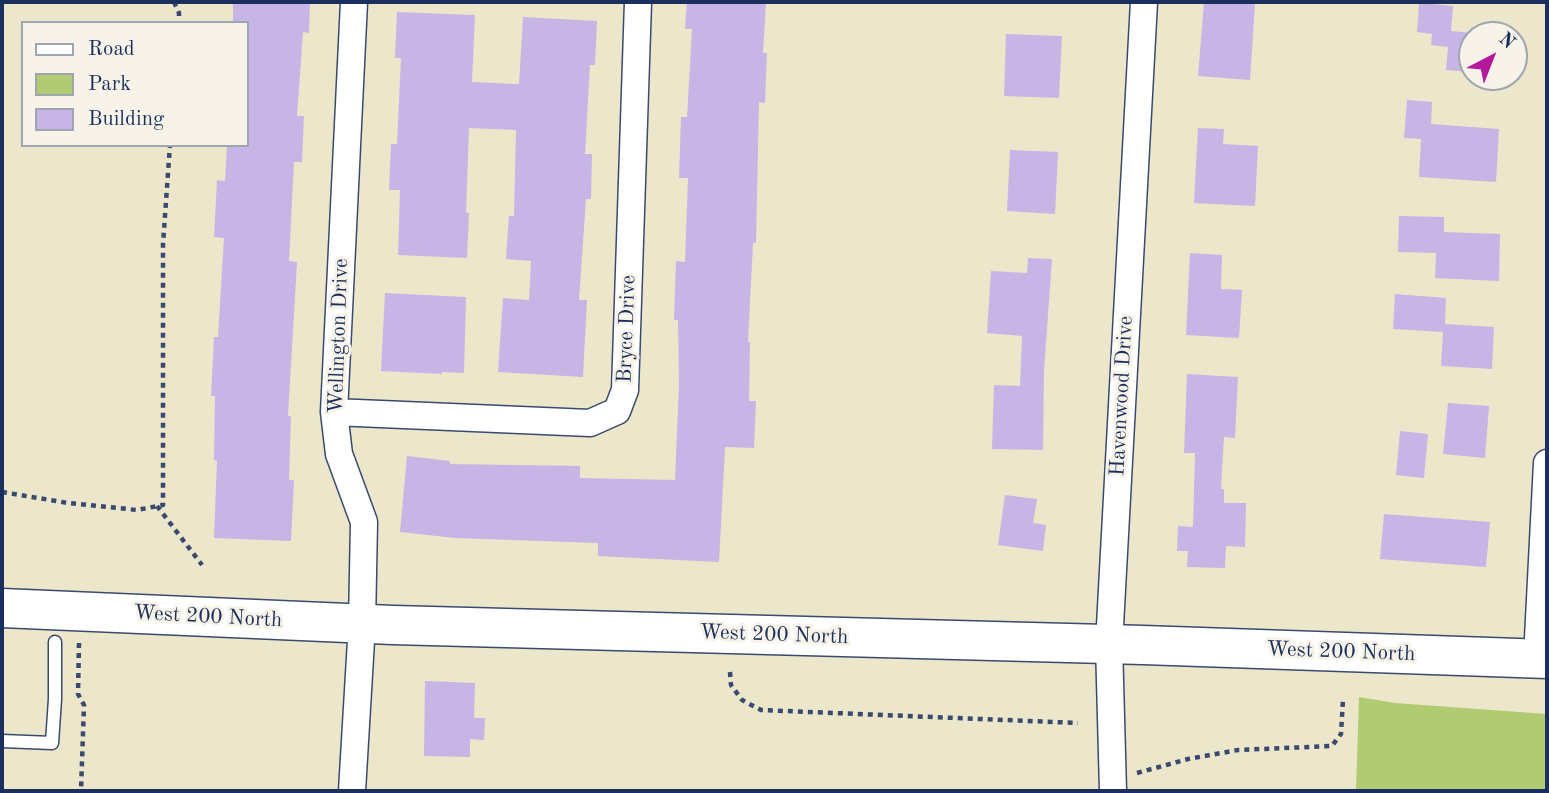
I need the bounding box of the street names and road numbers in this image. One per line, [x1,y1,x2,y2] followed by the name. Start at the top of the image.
[324,258,354,414] street label: Wellington Drive
[613,274,641,384] street label: Bryce Drive
[1105,315,1139,477] street label: Havenwood Drive
[133,601,283,633] street label: West 200 North
[699,620,849,650] street label: West 200 North
[1266,637,1416,667] street label: West 200 North

